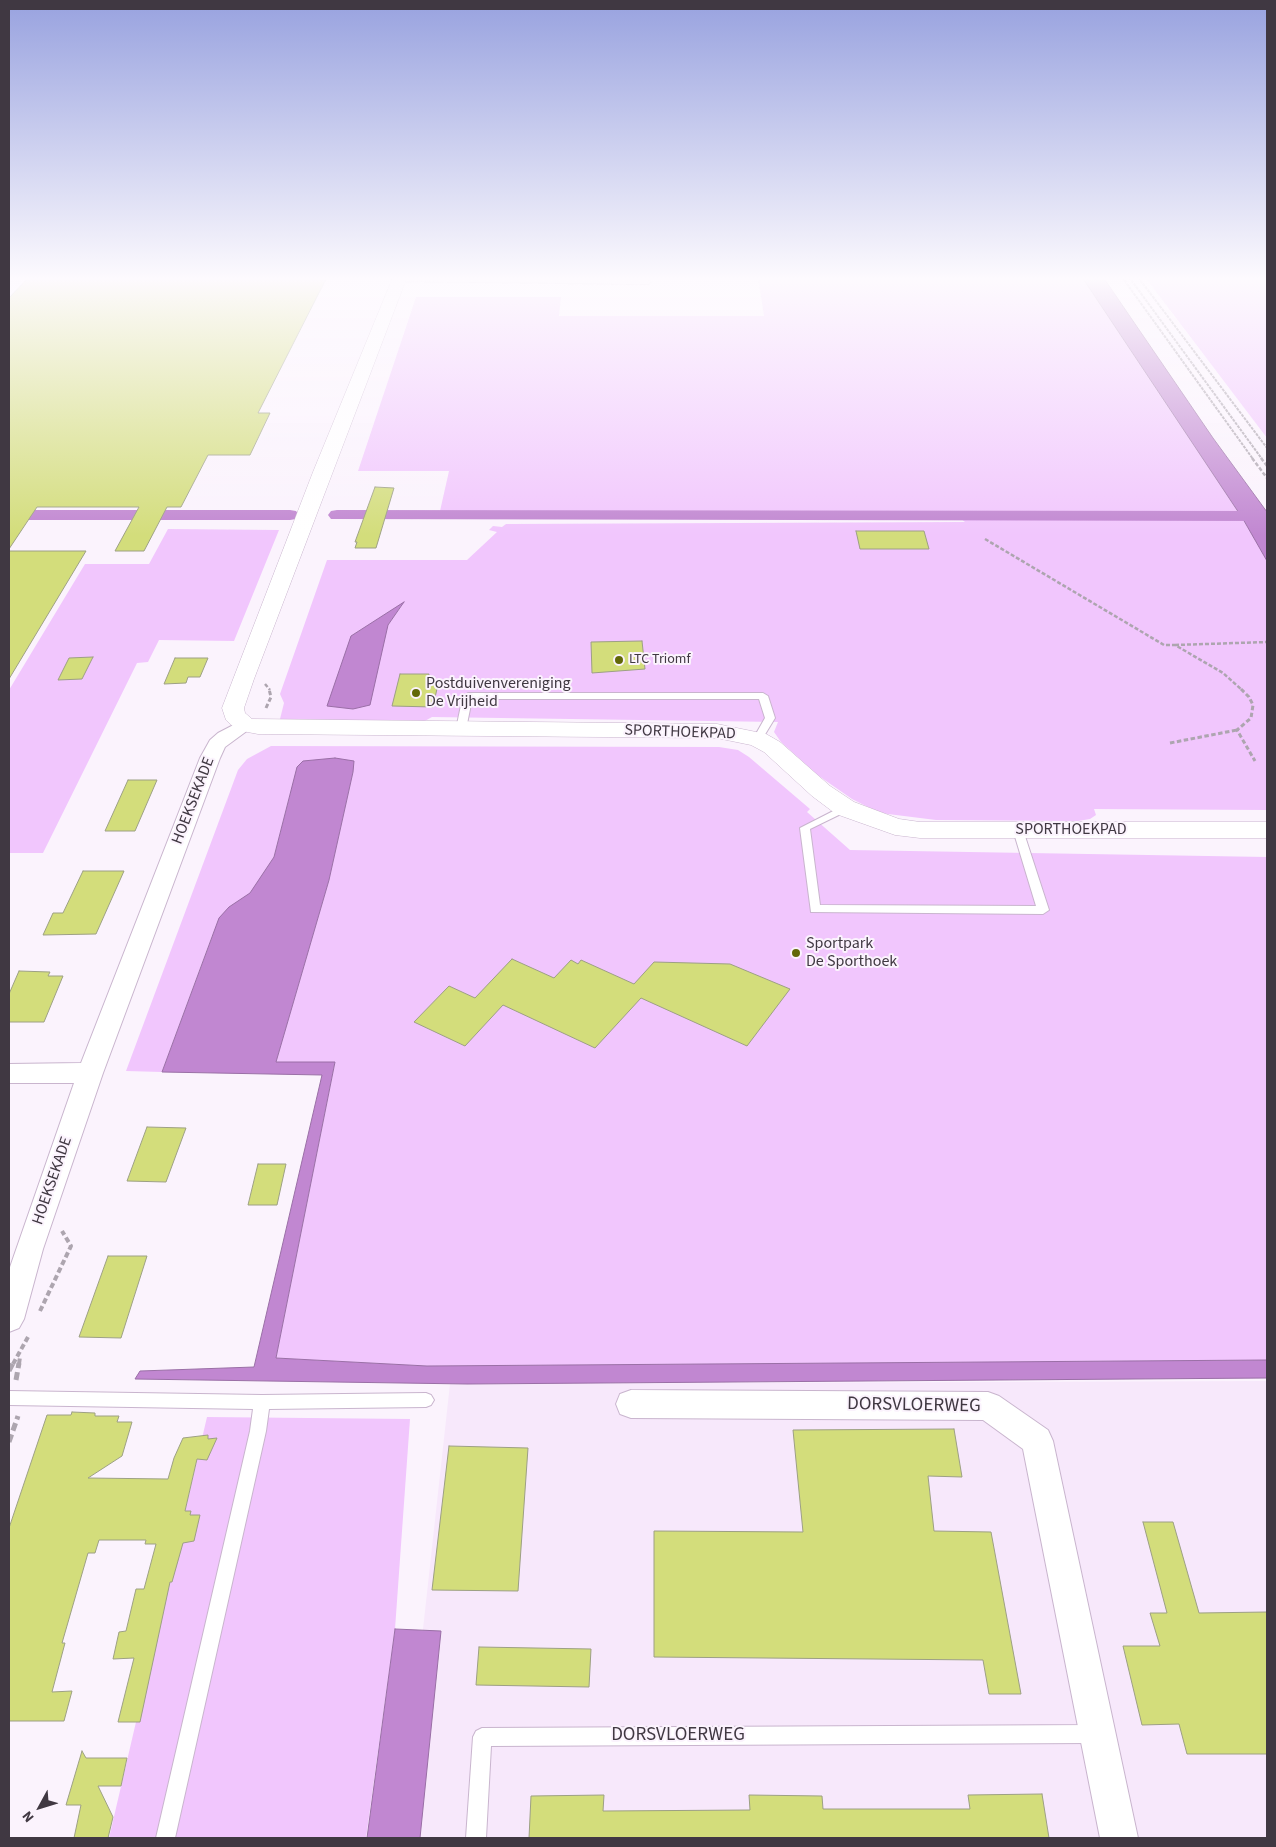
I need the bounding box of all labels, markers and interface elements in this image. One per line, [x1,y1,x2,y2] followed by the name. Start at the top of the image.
[629,652,691,668] place label: LTC Triomf
[613,654,625,666] marker: LTC Triomf
[426,674,571,712] place label: Postduivenvereniging De Vrijheid
[410,687,422,699] marker: Postduivenvereniging De Vrijheid
[624,721,736,745] street label: SPORTHOEKPAD
[169,755,219,847] street label: HOEKSEKADE
[1015,820,1127,840] street label: SPORTHOEKPAD
[806,934,897,972] place label: Sportpark De Sporthoek
[790,947,802,959] marker: Sportpark De Sporthoek
[29,1135,77,1227] street label: HOEKSEKADE
[847,1393,981,1419] street label: DORSVLOERWEG
[611,1725,745,1747] street label: DORSVLOERWEG
[15,1782,65,1832] north arrow
[18,1807,39,1826] text: N

